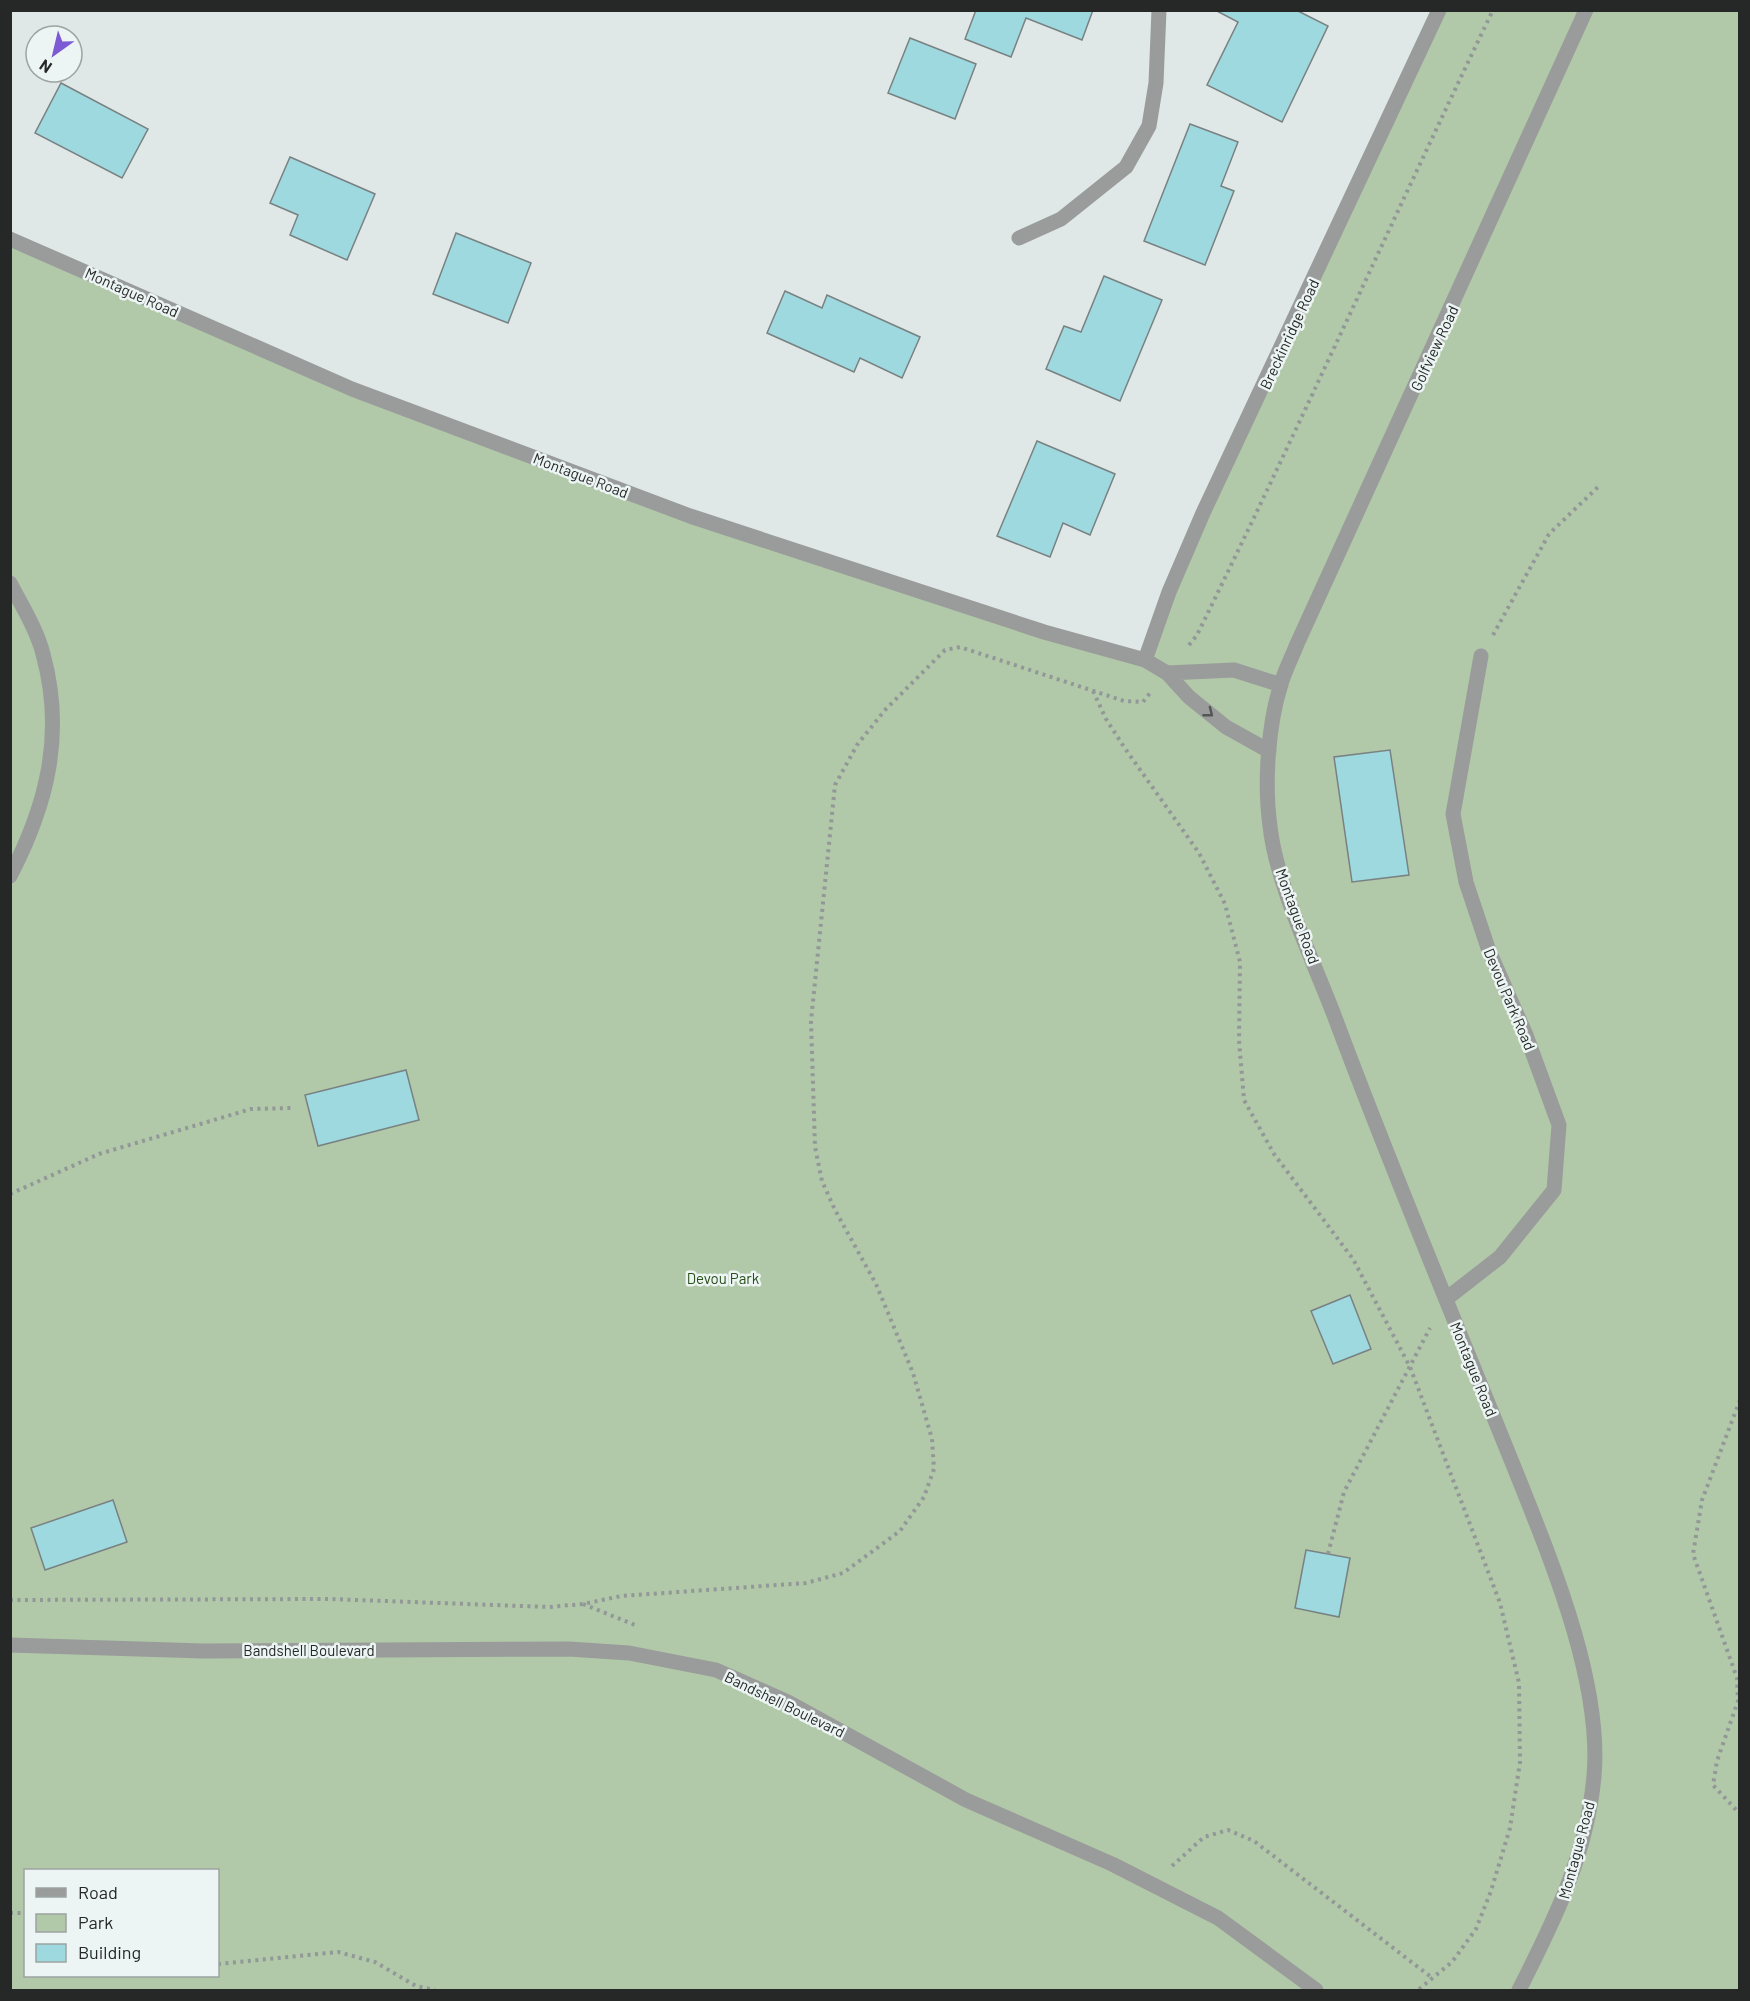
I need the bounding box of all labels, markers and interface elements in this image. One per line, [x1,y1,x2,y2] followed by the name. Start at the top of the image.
[24,24,84,84] north arrow
[36,56,55,78] text: N
[83,263,181,321] street label: Montague Road
[1256,276,1322,392] street label: Breckinridge Road
[1406,303,1462,393] street label: Golfview Road
[531,449,631,501] street label: Montague Road
[1202,705,1213,716] one-way arrow
[1272,866,1324,966] street label: Montague Road
[1480,945,1540,1053] street label: Devou Park Road
[687,1269,760,1287] park label: Devou Park
[1447,1319,1501,1419] street label: Montague Road
[243,1641,375,1659] street label: Bandshell Boulevard
[722,1667,848,1741] street label: Bandshell Boulevard
[1554,1799,1598,1901] street label: Montague Road
[24,1869,219,1977] legend
[78,1881,118,1903] text: Road
[78,1911,113,1933] text: Park
[78,1941,141,1963] text: Building

